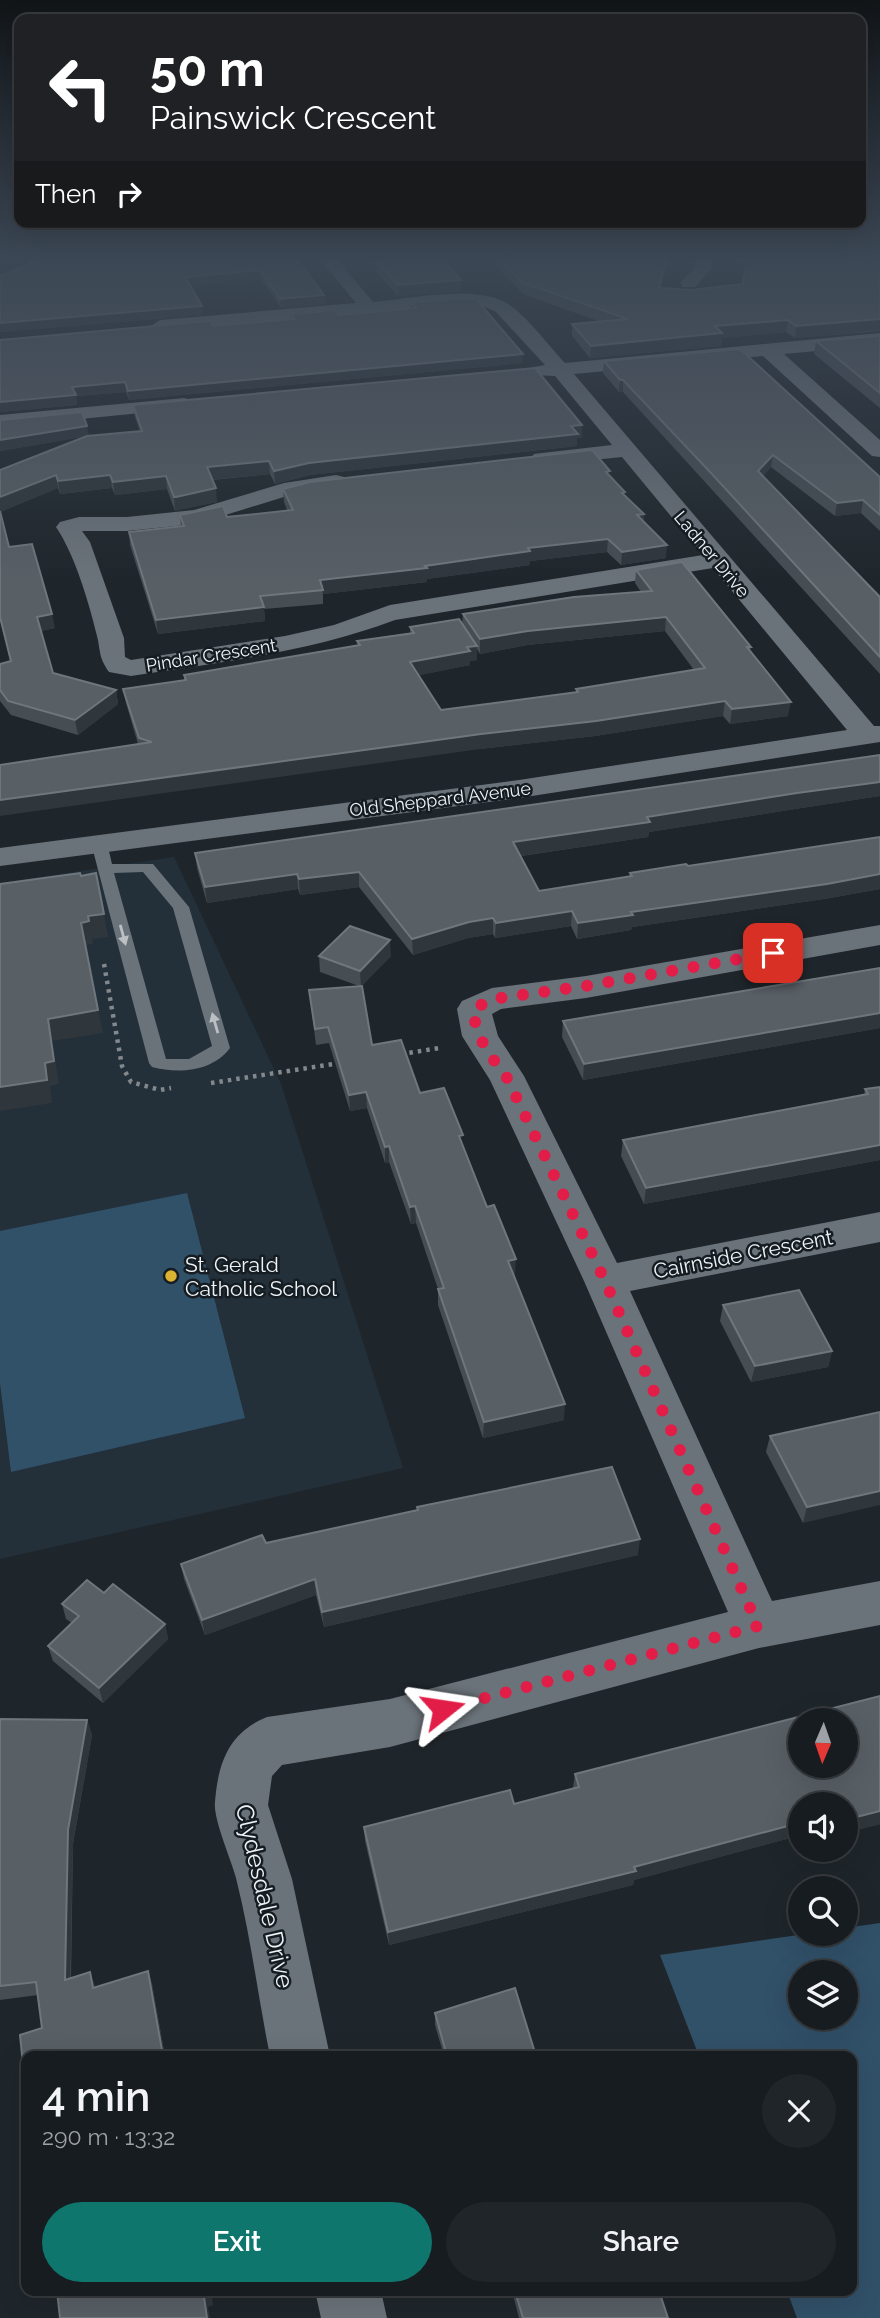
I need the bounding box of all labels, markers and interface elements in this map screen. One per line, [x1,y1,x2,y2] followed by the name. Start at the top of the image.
[150,40,265,97] text: 50 m
[35,42,126,133] icon: left
[150,99,436,136] text: Painswick Crescent
[110,175,148,213] icon: right
[35,179,96,209] text: Then
[670,507,754,602] street label: Ladner Drive
[144,634,278,676] street label: Pindar Crescent
[348,777,532,821] street label: Old Sheppard Avenue
[743,923,803,983] pin
[119,925,129,946] one-way arrow
[754,934,792,972] icon: arrive
[209,1012,220,1034] one-way arrow
[651,1224,835,1284] street label: Cairnside Crescent
[185,1252,337,1301] place label: St. Gerald Catholic School
[163,1268,179,1284] marker: St. Gerald Catholic School
[406,1672,480,1746] position arrow
[788,1708,858,1778] north arrow
[788,1708,858,2030] map controls
[788,1792,858,1862] button: sound
[230,1801,300,1991] street label: Clydesdale Drive
[788,1876,858,1946] button: search
[788,1960,858,2030] button: layers
[42,2072,150,2121] text: 4 min
[762,2074,836,2148] button: close
[42,2123,175,2150] text: 290 m · 13:32
[42,2202,432,2282] button: Exit
[446,2202,836,2282] button: Share

